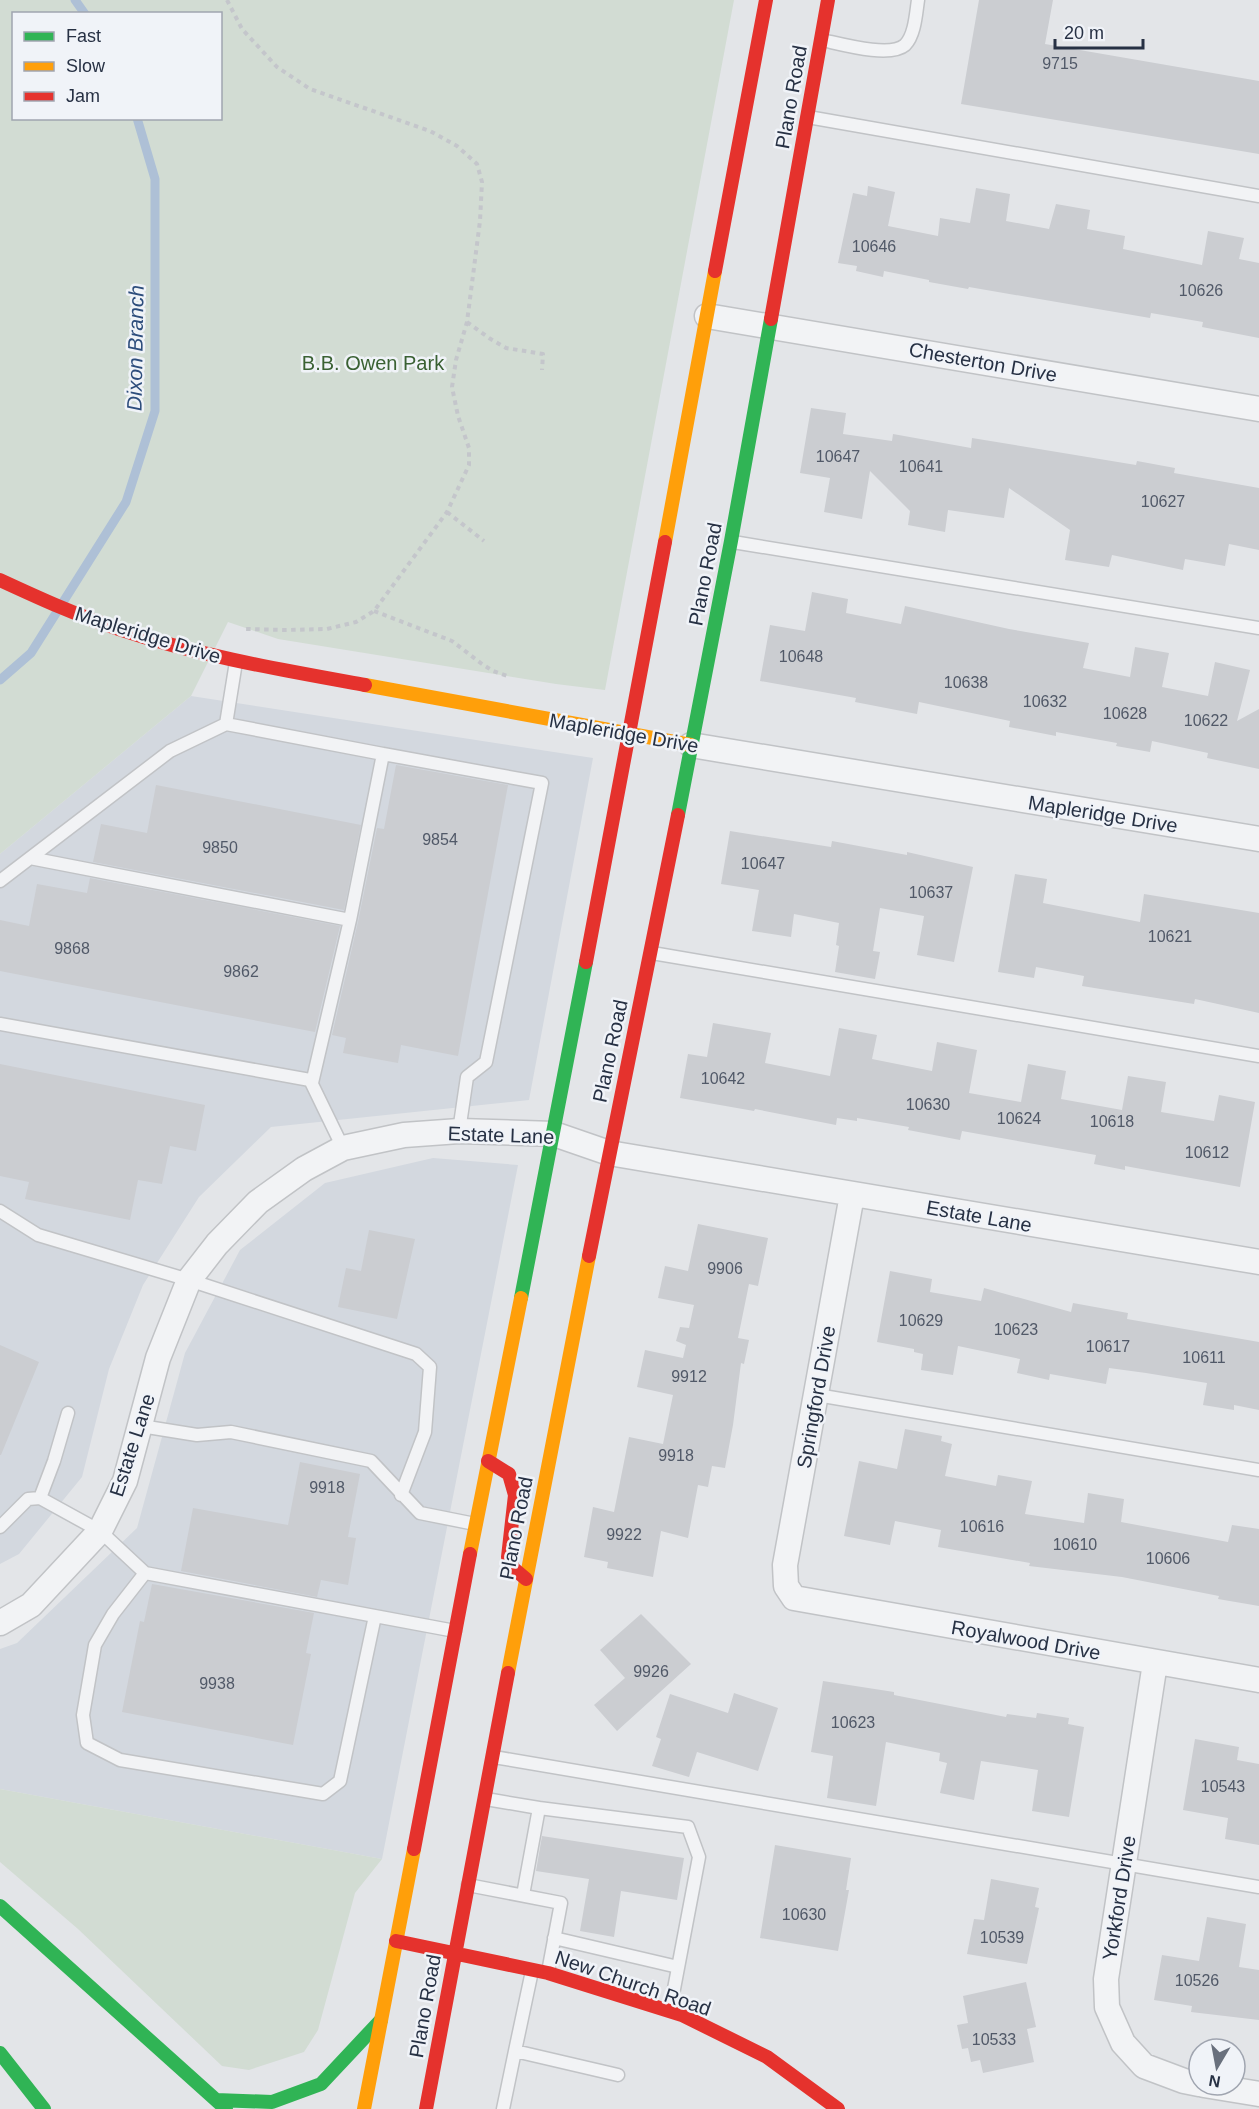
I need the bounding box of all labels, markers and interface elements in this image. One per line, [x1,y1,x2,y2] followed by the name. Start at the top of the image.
[12,12,222,120] legend
[1055,12,1144,50] scale bar
[1064,23,1104,43] text: 20 m
[66,26,101,46] text: Fast
[771,44,811,150] street label: Plano Road
[1042,55,1078,72] house number: 9715
[66,56,106,76] text: Slow
[66,86,100,106] text: Jam
[852,238,896,255] house number: 10646
[1179,282,1223,299] house number: 10626
[122,285,148,411] water label: Dixon Branch
[907,338,1059,386] street label: Chesterton Drive
[302,352,445,374] park label: B.B. Owen Park
[816,448,860,465] house number: 10647
[899,458,943,475] house number: 10641
[1141,493,1185,510] house number: 10627
[684,521,726,627] street label: Plano Road
[73,602,223,668] street label: Mapleridge Drive
[779,648,823,665] house number: 10648
[944,674,988,691] house number: 10638
[1023,693,1067,710] house number: 10632
[1103,705,1147,722] house number: 10628
[548,709,700,757] street label: Mapleridge Drive
[1184,712,1228,729] house number: 10622
[1027,791,1179,837] street label: Mapleridge Drive
[422,831,458,848] house number: 9854
[202,839,238,856] house number: 9850
[741,855,785,872] house number: 10647
[909,884,953,901] house number: 10637
[1148,928,1192,945] house number: 10621
[54,940,90,957] house number: 9868
[223,963,259,980] house number: 9862
[588,998,632,1104] street label: Plano Road
[701,1070,745,1087] house number: 10642
[906,1096,950,1113] house number: 10630
[997,1110,1041,1127] house number: 10624
[1090,1113,1134,1130] house number: 10618
[447,1122,555,1148] street label: Estate Lane
[1185,1144,1229,1161] house number: 10612
[925,1196,1033,1236] street label: Estate Lane
[707,1260,743,1277] house number: 9906
[899,1312,943,1329] house number: 10629
[994,1321,1038,1338] house number: 10623
[793,1324,839,1470] street label: Springford Drive
[1086,1338,1130,1355] house number: 10617
[1182,1349,1226,1366] house number: 10611
[671,1368,707,1385] house number: 9912
[105,1391,159,1499] street label: Estate Lane
[658,1447,694,1464] house number: 9918
[495,1475,537,1581] street label: Plano Road
[309,1479,345,1496] house number: 9918
[960,1518,1004,1535] house number: 10616
[606,1526,642,1543] house number: 9922
[1053,1536,1097,1553] house number: 10610
[1146,1550,1190,1567] house number: 10606
[950,1616,1102,1664] street label: Royalwood Drive
[633,1663,669,1680] house number: 9926
[199,1675,235,1692] house number: 9938
[831,1714,875,1731] house number: 10623
[1201,1778,1245,1795] house number: 10543
[1098,1834,1140,1962] street label: Yorkford Drive
[782,1906,826,1923] house number: 10630
[980,1929,1024,1946] house number: 10539
[552,1946,714,2020] street label: New Church Road
[405,1953,445,2059] street label: Plano Road
[1175,1972,1219,1989] house number: 10526
[972,2031,1016,2048] house number: 10533
[1187,2037,1247,2097] north arrow
[1207,2072,1222,2091] text: N

